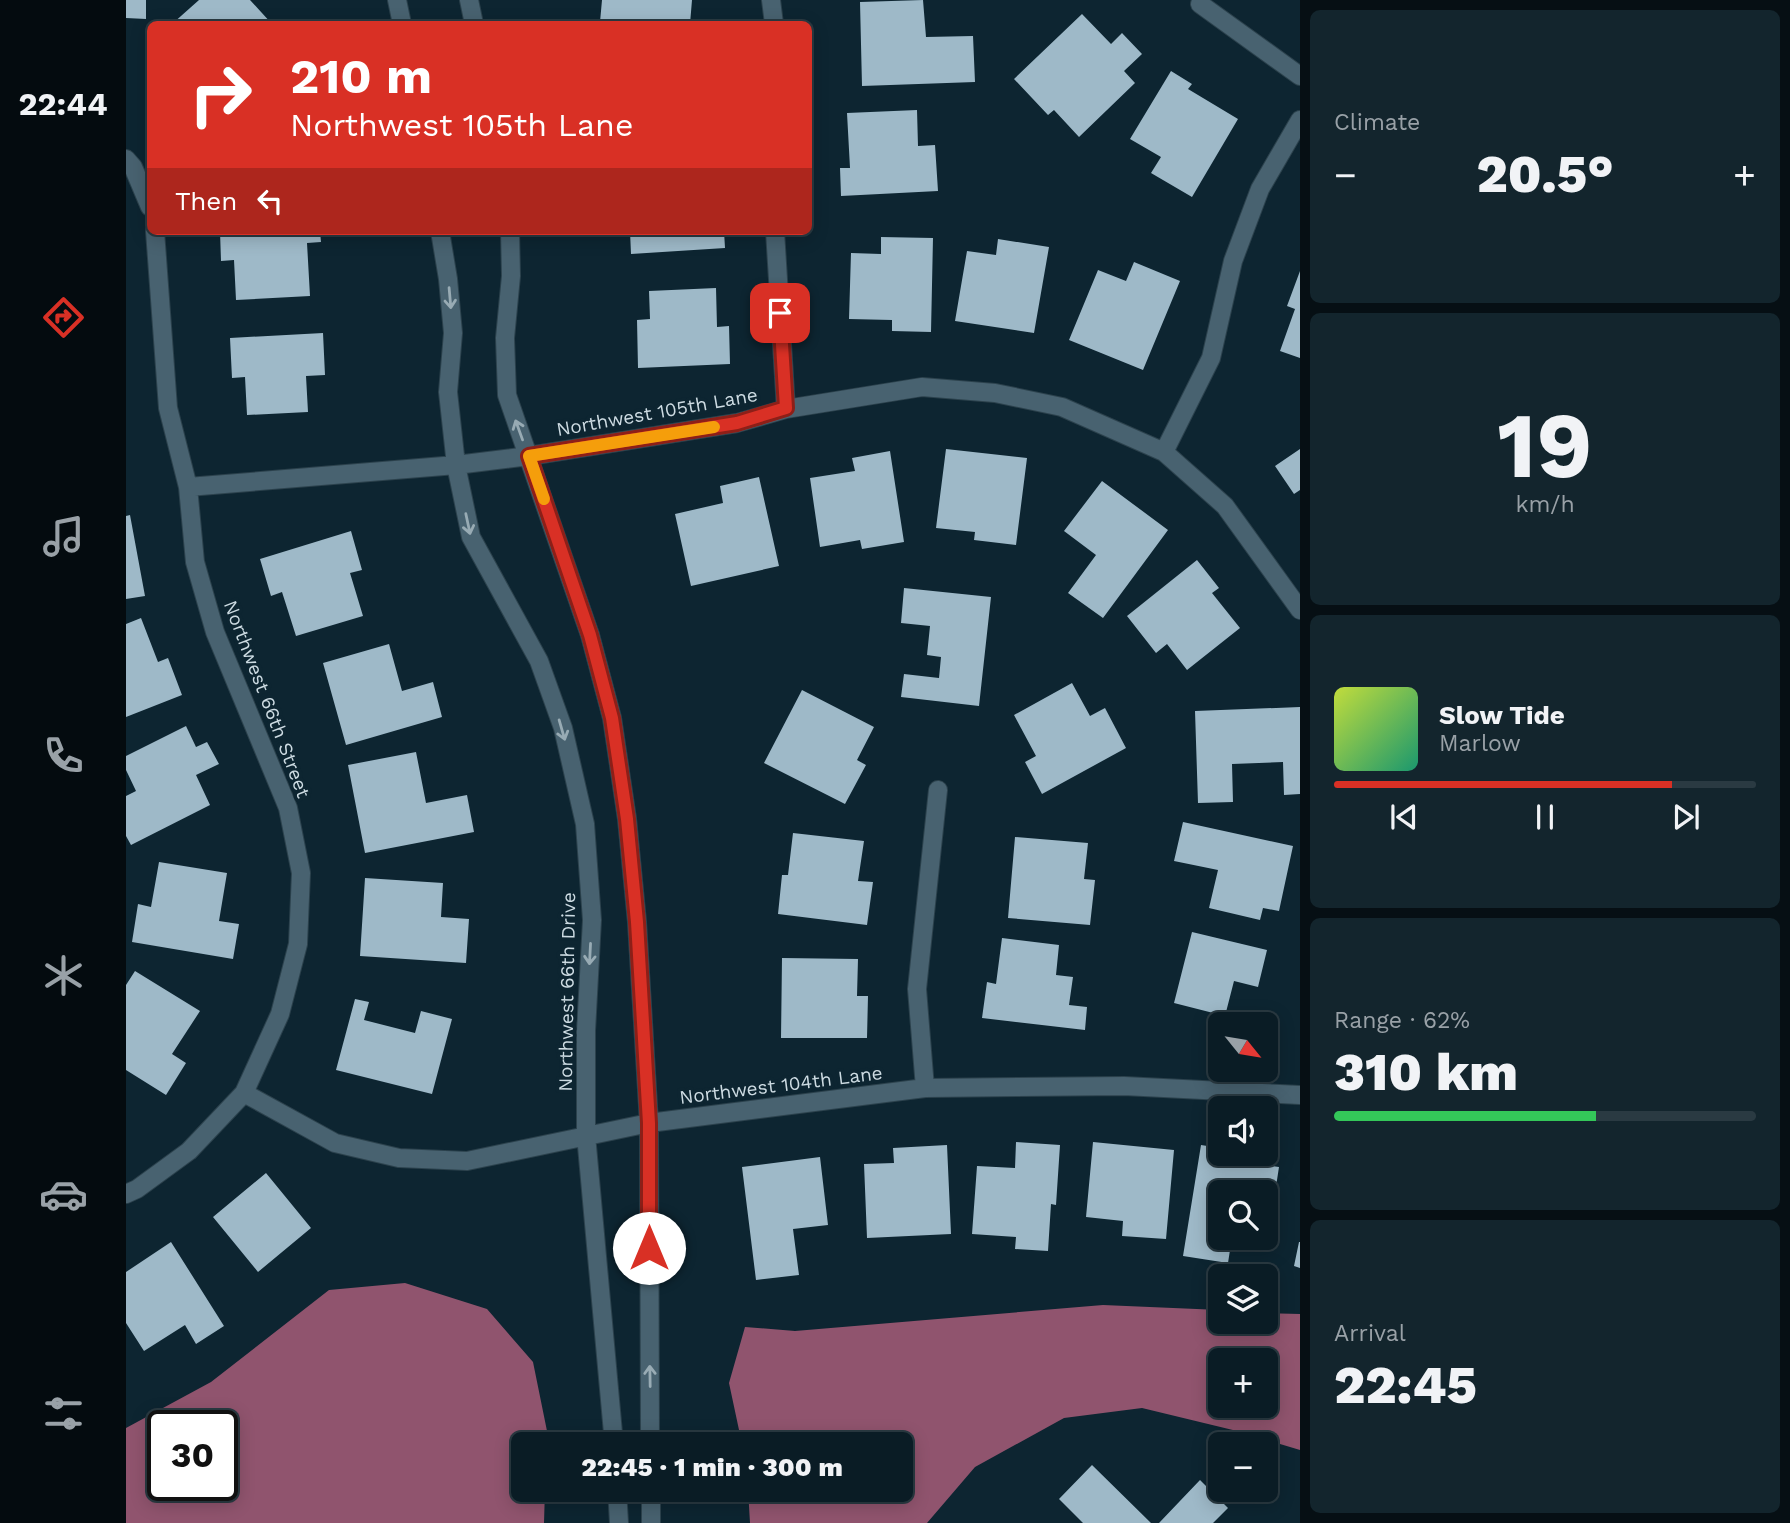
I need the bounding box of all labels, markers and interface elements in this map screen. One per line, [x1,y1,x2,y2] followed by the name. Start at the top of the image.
[290,47,432,105] text: 210 m
[175,49,266,140] icon: right
[18,85,108,123] text: 22:44
[290,106,633,144] text: Northwest 105th Lane
[1334,109,1420,136] text: Climate
[1476,144,1614,205] text: 20.5°
[1334,153,1357,197] text: −
[1733,153,1756,197] text: +
[251,182,289,220] icon: left
[175,186,237,216] text: Then
[750,283,810,343] pin
[444,287,457,309] one-way arrow
[39,293,88,342] icon: directions
[761,294,799,332] icon: arrive
[555,383,759,441] street label: Northwest 105th Lane
[1497,392,1593,499] text: 19
[512,419,525,441] one-way arrow
[1515,491,1575,518] text: km/h
[39,512,88,561] icon: music
[462,512,476,535] one-way arrow
[219,597,315,801] street label: Northwest 66th Street
[1439,700,1565,730] text: Slow Tide
[557,718,570,740] one-way arrow
[1439,730,1521,757] text: Marlow
[39,731,88,780] icon: phone
[1385,798,1423,836] icon: previous
[1526,798,1564,836] icon: pause
[1667,798,1705,836] icon: next
[554,892,580,1092] street label: Northwest 66th Drive
[584,942,597,965] one-way arrow
[39,951,88,1000] icon: climate
[1334,1007,1470,1034] text: Range · 62%
[1208,1012,1278,1082] north arrow
[1208,1012,1278,1502] map controls
[1334,1042,1518,1103] text: 310 km
[678,1061,884,1109] street label: Northwest 104th Lane
[1208,1096,1278,1166] button: sound
[39,1170,88,1219] icon: car
[1208,1180,1278,1250] button: search
[612,1211,686,1285] position arrow
[1208,1264,1278,1334] button: layers
[1334,1320,1406,1347] text: Arrival
[1208,1348,1278,1418] button: +
[1334,1355,1477,1416] text: 22:45
[643,1364,656,1387] one-way arrow
[39,1389,88,1438] icon: filters
[147,1410,238,1501] speed limit sign: 30
[1208,1432,1278,1502] button: −
[581,1452,843,1482] text: 22:45 · 1 min · 300 m

